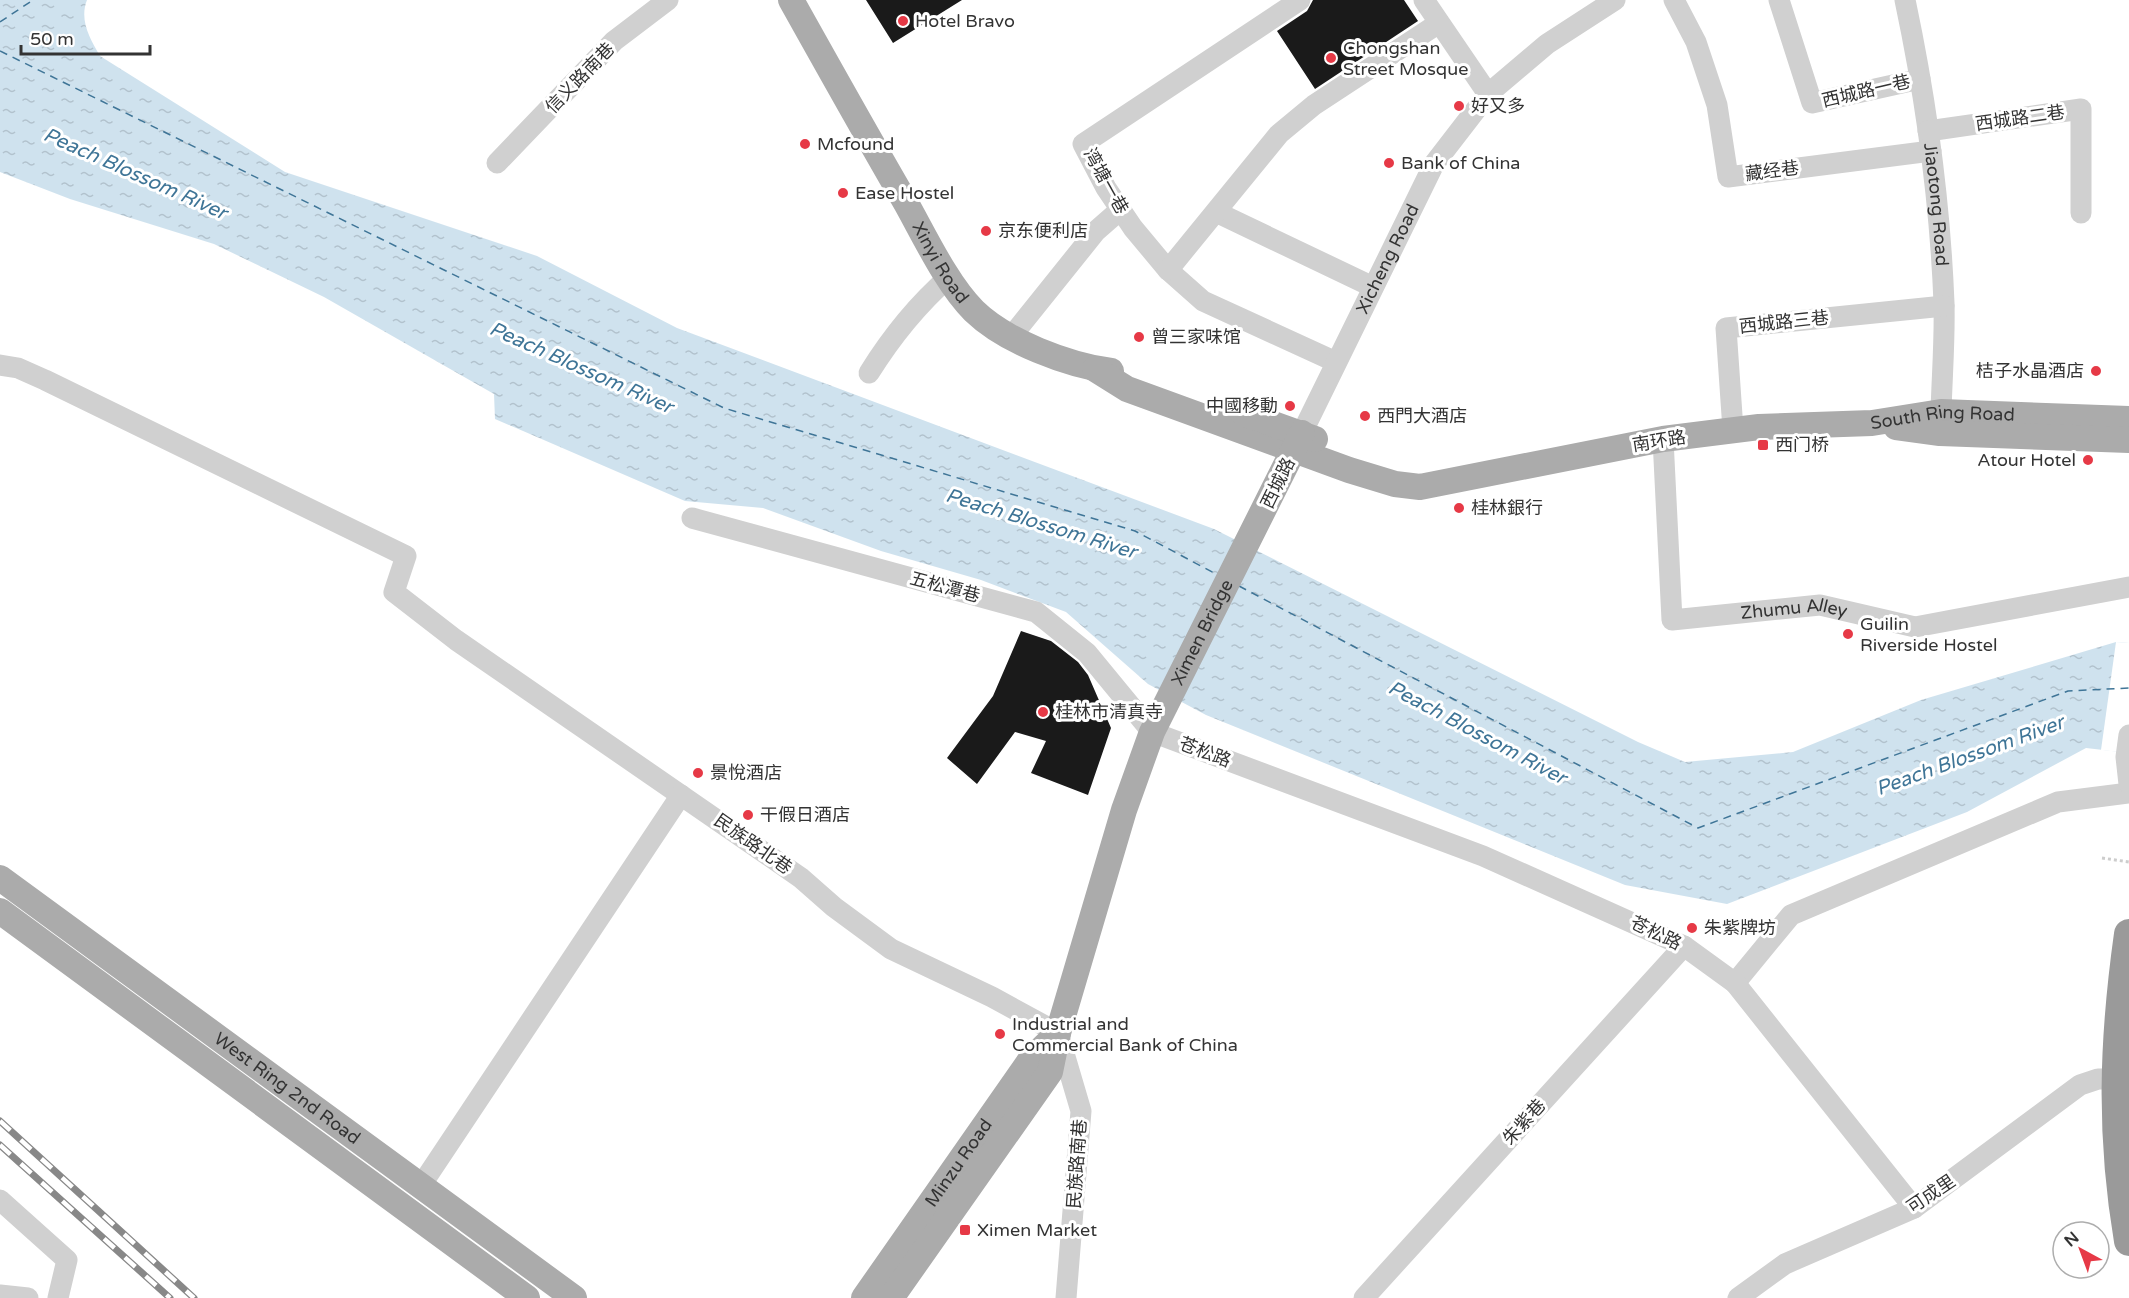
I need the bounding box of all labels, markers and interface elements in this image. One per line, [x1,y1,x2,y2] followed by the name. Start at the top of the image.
[915,10,1015,32] place label: Hotel Bravo
[896,14,910,28] marker: Hotel Bravo
[21,18,150,56] scale bar
[30,28,74,50] text: 50 m
[1343,37,1468,80] place label: Chongshan Street Mosque
[541,38,619,118] street label: 信义路南巷
[1324,51,1338,65] marker: Chongshan Street Mosque
[1820,70,1912,112] street label: 西城路一巷
[1471,95,1525,117] place label: 好又多
[1452,99,1466,113] marker: 好又多
[1974,101,2066,135] street label: 西城路二巷
[40,123,233,226] water label: Peach Blossom River
[817,133,894,155] place label: Mcfound
[798,137,812,151] marker: Mcfound
[1919,141,1953,267] street label: Jiaotong Road
[1079,144,1133,218] street label: 湾塘一巷
[1401,152,1520,174] place label: Bank of China
[1382,156,1396,170] marker: Bank of China
[1744,157,1800,185] street label: 藏经巷
[855,182,954,204] place label: Ease Hostel
[836,186,850,200] marker: Ease Hostel
[1351,200,1424,317] street label: Xicheng Road
[907,218,974,308] street label: Xinyi Road
[998,220,1088,242] place label: 京东便利店
[979,224,993,238] marker: 京东便利店
[1738,306,1830,338] street label: 西城路三巷
[486,317,679,420] water label: Peach Blossom River
[1151,326,1241,348] place label: 曾三家味馆
[1132,330,1146,344] marker: 曾三家味馆
[1976,360,2084,382] place label: 桔子水晶酒店
[2089,364,2103,378] marker: 桔子水晶酒店
[1206,395,1278,417] place label: 中國移動
[1283,399,1297,413] marker: 中國移動
[1869,401,2015,434] street label: South Ring Road
[1377,405,1467,427] place label: 西門大酒店
[1358,409,1372,423] marker: 西門大酒店
[1631,426,1687,456] street label: 南环路
[1775,434,1829,456] place label: 西门桥
[1756,438,1770,452] marker: 西门桥
[1977,449,2076,471] place label: Atour Hotel
[2081,453,2095,467] marker: Atour Hotel
[1256,454,1300,512] street label: 西城路
[943,484,1142,565] water label: Peach Blossom River
[1471,497,1543,519] place label: 桂林銀行
[1452,501,1466,515] marker: 桂林銀行
[907,567,983,607] street label: 五松潭巷
[1166,576,1238,689] street label: Ximen Bridge
[1740,594,1850,624] street label: Zhumu Alley
[1860,613,1997,656] place label: Guilin Riverside Hostel
[1841,627,1855,641] marker: Guilin Riverside Hostel
[1384,676,1572,791] water label: Peach Blossom River
[1055,701,1163,723] place label: 桂林市清真寺
[1036,705,1050,719] marker: 桂林市清真寺
[1873,710,2069,801] water label: Peach Blossom River
[1176,732,1234,772] street label: 苍松路
[710,762,782,784] place label: 景悅酒店
[691,766,705,780] marker: 景悅酒店
[760,804,850,826] place label: 干假日酒店
[741,808,755,822] marker: 干假日酒店
[710,809,796,879] street label: 民族路北巷
[1627,911,1685,955] street label: 苍松路
[1704,917,1776,939] place label: 朱紫牌坊
[1685,921,1699,935] marker: 朱紫牌坊
[1012,1013,1238,1056] place label: Industrial and Commercial Bank of China
[210,1027,365,1149] street label: West Ring 2nd Road
[993,1027,1007,1041] marker: Industrial and Commercial Bank of China
[1498,1095,1550,1149] street label: 朱紫巷
[920,1114,997,1211] street label: Minzu Road
[1063,1118,1091,1210] street label: 民族路南巷
[1902,1170,1960,1218] street label: 可成里
[977,1219,1097,1241] place label: Ximen Market
[2051,1220,2111,1280] north arrow
[958,1223,972,1237] marker: Ximen Market
[2060,1228,2083,1251] text: N

